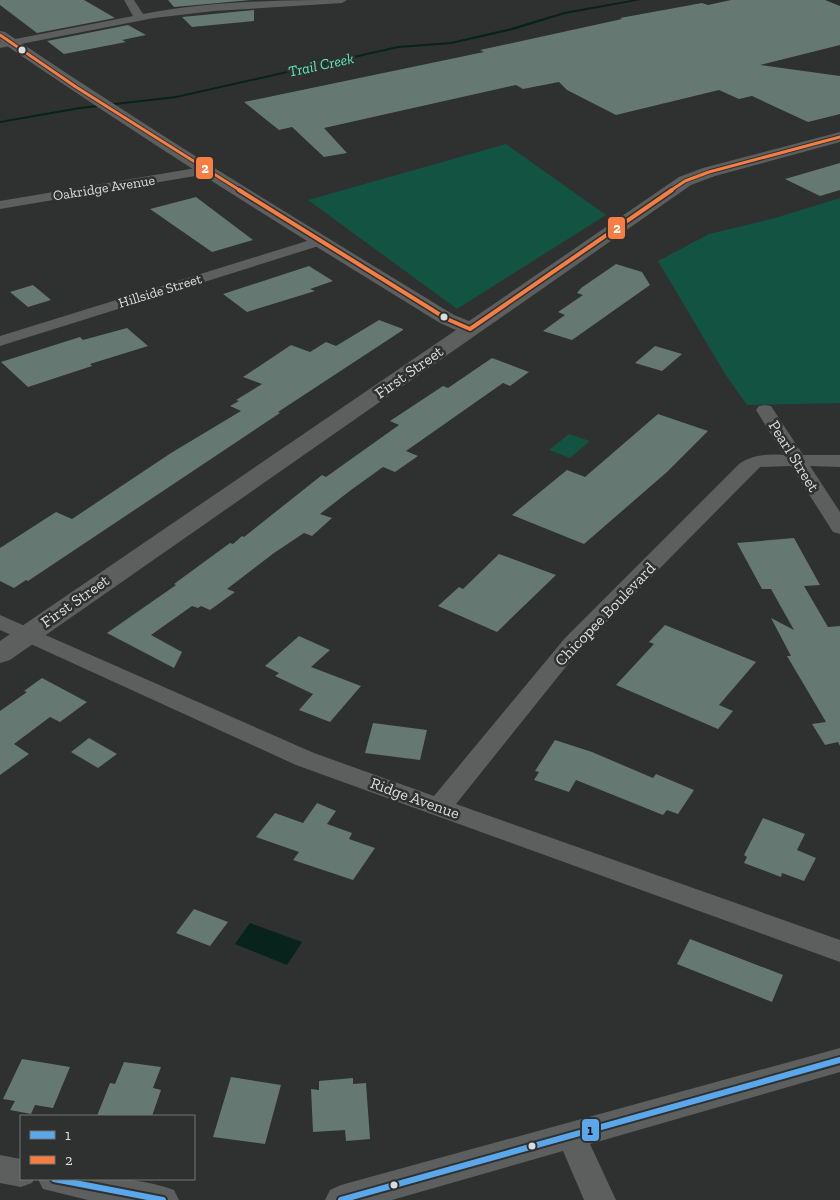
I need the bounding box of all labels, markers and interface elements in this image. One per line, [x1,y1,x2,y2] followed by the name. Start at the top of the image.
[17,45,27,55] unlabelled marker
[287,49,356,81] water label: Trail Creek
[195,156,214,180] line badge: 2
[201,160,209,177] text: 2
[52,171,157,204] street label: Oakridge Avenue
[607,216,626,240] line badge: 2
[613,220,621,237] text: 2
[116,270,205,312] street label: Hillside Street
[439,312,449,322] unlabelled marker
[371,342,447,402] street label: First Street
[765,417,823,495] street label: Pearl Street
[551,558,659,670] street label: Chicopee Boulevard
[37,571,113,631] street label: First Street
[368,773,462,823] street label: Ridge Avenue
[20,1115,195,1180] legend
[581,1118,600,1142] line badge: 1
[587,1122,593,1139] text: 1
[65,1126,71,1144] text: 1
[527,1141,537,1151] unlabelled marker
[65,1151,73,1169] text: 2
[389,1180,399,1190] unlabelled marker

